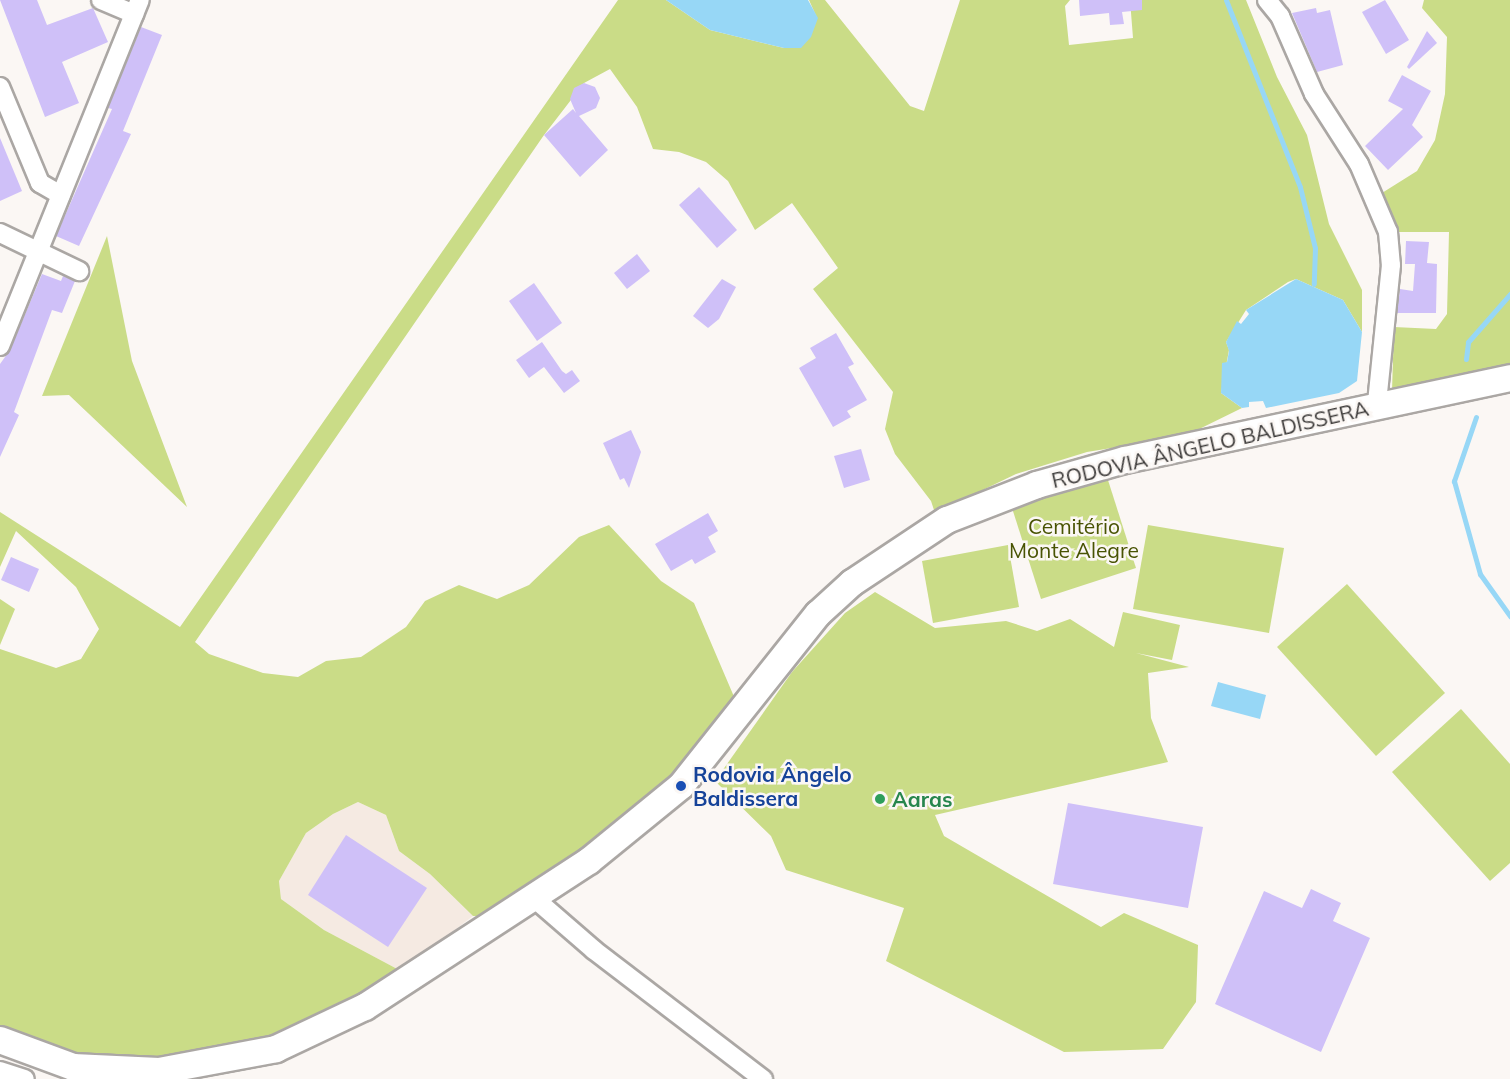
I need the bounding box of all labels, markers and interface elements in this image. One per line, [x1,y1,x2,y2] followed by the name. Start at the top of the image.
[1049,395,1371,493] street label: RODOVIA ÂNGELO BALDISSERA
[1009,513,1139,563] park label: Cemitério Monte Alegre
[693,761,852,811] place label: Rodovia Ângelo Baldissera
[674,779,688,793] marker: Rodovia Ângelo Baldissera
[892,786,952,812] place label: Aaras
[873,792,887,806] marker: Aaras

